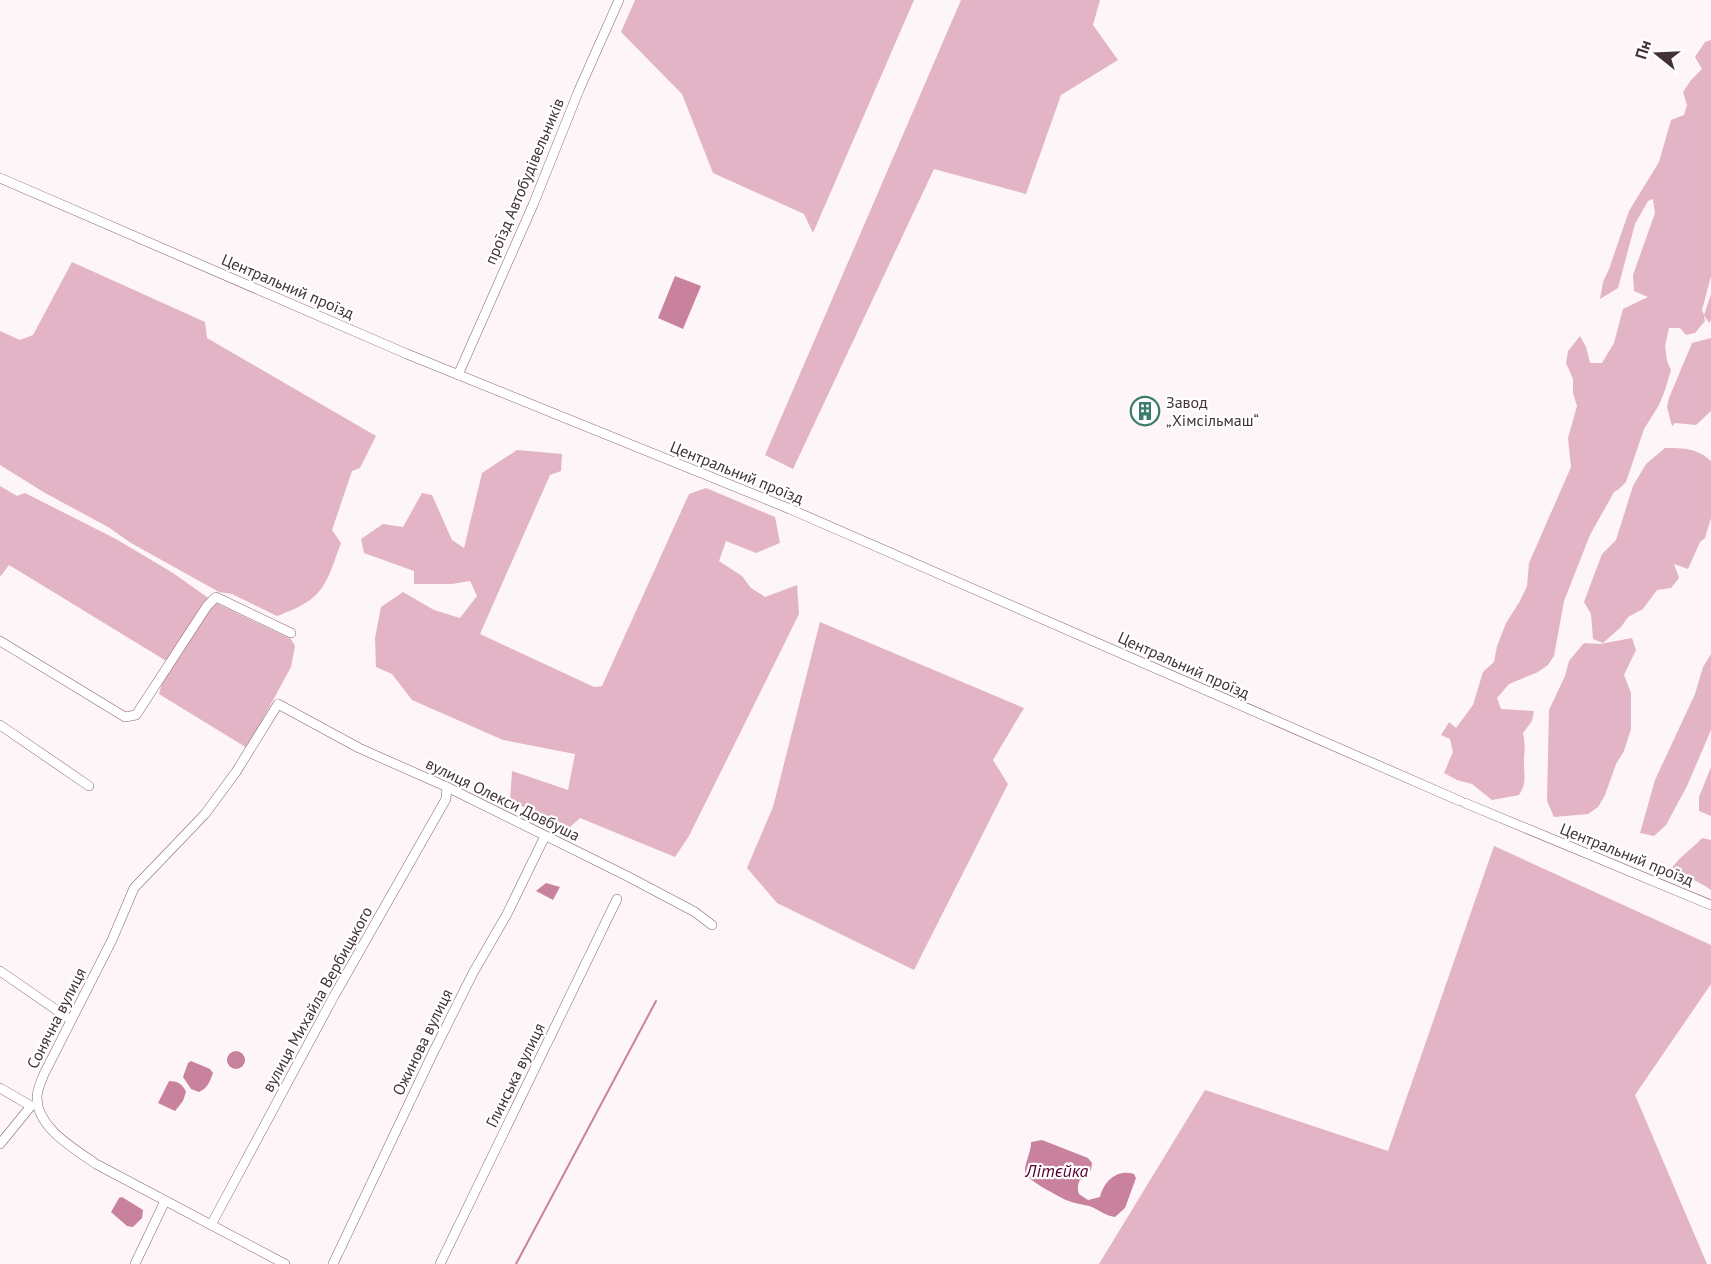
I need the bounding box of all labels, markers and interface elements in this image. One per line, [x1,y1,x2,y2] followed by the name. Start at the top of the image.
[1627,24,1687,84] north arrow
[1630,37,1655,61] text: Пн
[480,95,568,267] street label: проїзд Автобудівельників
[219,249,358,323] street label: Центральний проїзд
[1166,392,1259,430] place label: Завод „Хімсільмаш“
[1129,395,1161,427] building icon: Завод „Хімсільмаш“
[667,436,807,508] street label: Центральний проїзд
[1115,627,1253,703] street label: Центральний проїзд
[423,753,583,845] street label: вулиця Олекси Довбуша
[1557,818,1697,890] street label: Центральний проїзд
[258,903,376,1095] street label: вулиця Михайла Вербицького
[22,964,90,1072] street label: Сонячна вулиця
[388,985,456,1099] street label: Ожинова вулиця
[481,1020,549,1130] street label: Глинська вулиця
[1025,1159,1089,1182] water label: Літєйка

